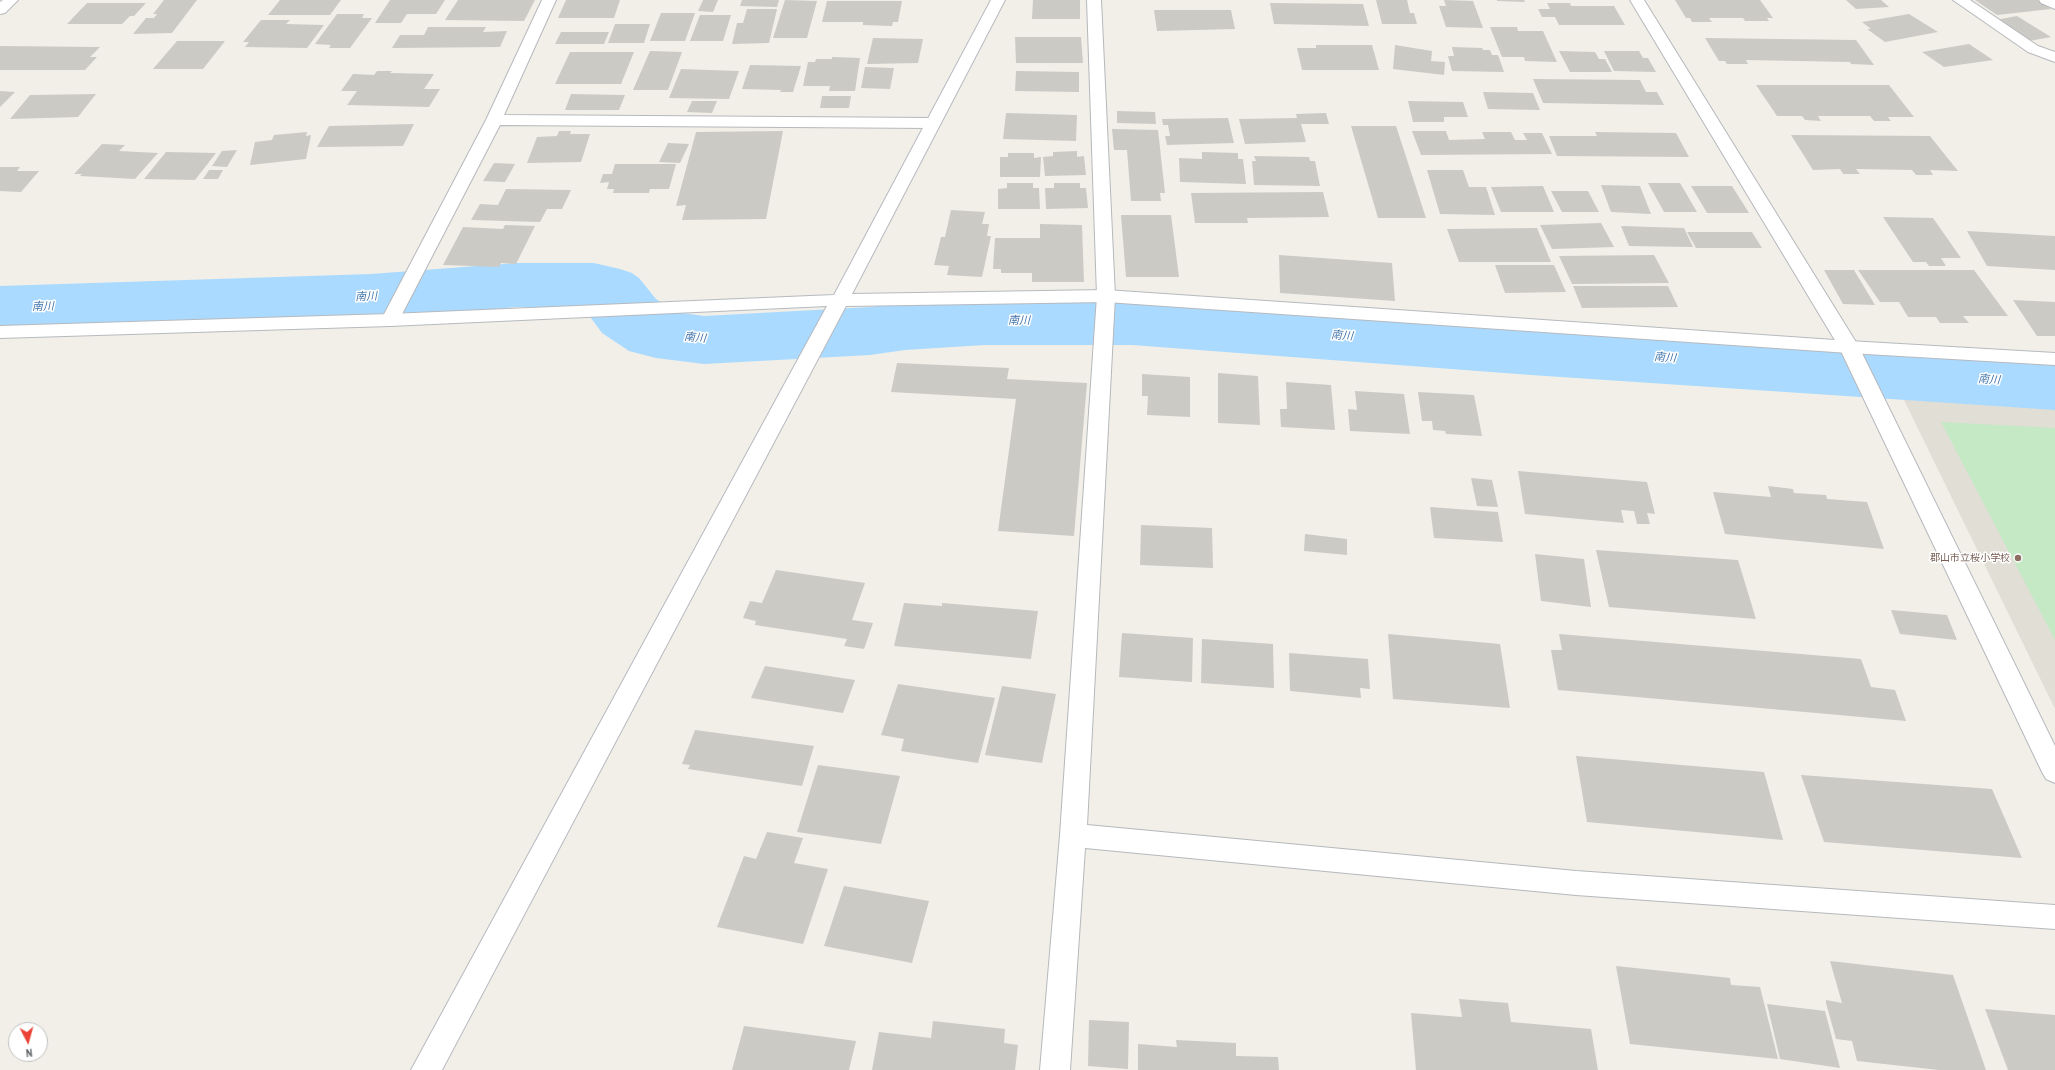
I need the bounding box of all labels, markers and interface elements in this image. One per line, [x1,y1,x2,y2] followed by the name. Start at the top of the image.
[355,290,377,304] water label: 南川
[32,300,54,314] water label: 南川
[1008,314,1030,328] water label: 南川
[1331,329,1353,343] water label: 南川
[683,330,707,346] water label: 南川
[1654,351,1676,365] water label: 南川
[1978,373,2000,387] water label: 南川
[1930,552,2010,564] place label: 郡山市立桜小学校
[2013,553,2023,563] marker: 郡山市立桜小学校
[8,1022,48,1062] north arrow
[25,1046,33,1060] text: N

